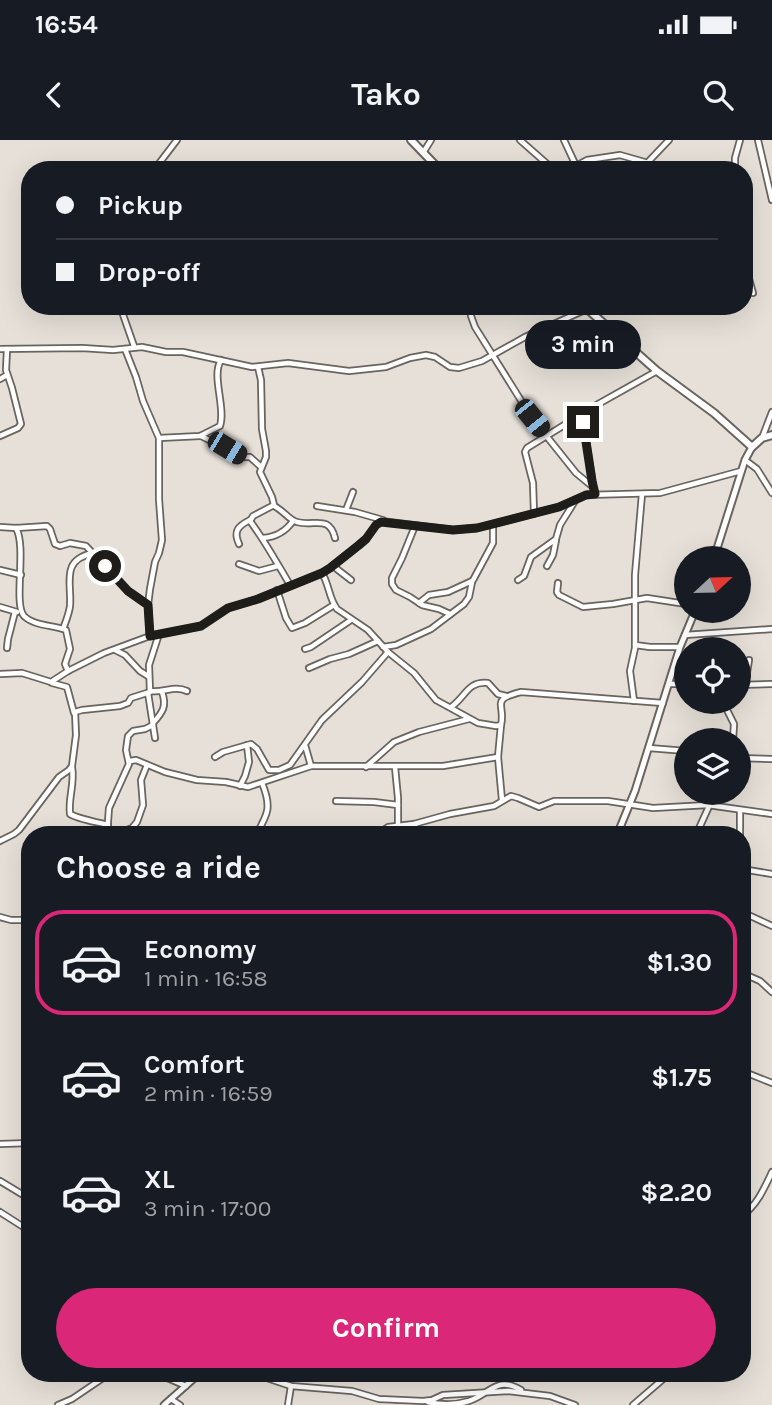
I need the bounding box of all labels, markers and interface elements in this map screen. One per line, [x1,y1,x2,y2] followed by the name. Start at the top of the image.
[35,9,98,40] text: 16:54
[35,76,73,114] icon: back
[351,76,421,113] text: Tako
[699,76,737,114] icon: search
[98,190,183,221] text: Pickup
[98,257,200,288] text: Drop-off
[525,320,641,370] callout: 3 min
[551,331,615,358] text: 3 min
[511,395,554,441] car
[567,406,599,438] route end
[204,428,251,468] car
[674,546,751,623] north arrow
[674,546,751,805] map controls
[89,550,121,582] route start
[674,637,751,714] button: locate
[674,728,751,805] button: layers
[56,849,261,886] text: Choose a ride
[60,931,123,994] icon: car
[144,934,256,965] text: Economy
[647,947,712,978] text: $1.30
[144,965,268,992] text: 1 min · 16:58
[60,1046,123,1109] icon: car
[144,1049,245,1080] text: Comfort
[651,1062,712,1093] text: $1.75
[144,1080,272,1107] text: 2 min · 16:59
[60,1161,123,1224] icon: car
[144,1164,175,1195] text: XL
[641,1177,712,1208] text: $2.20
[144,1195,271,1222] text: 3 min · 17:00
[56,1288,716,1368] button: Confirm

